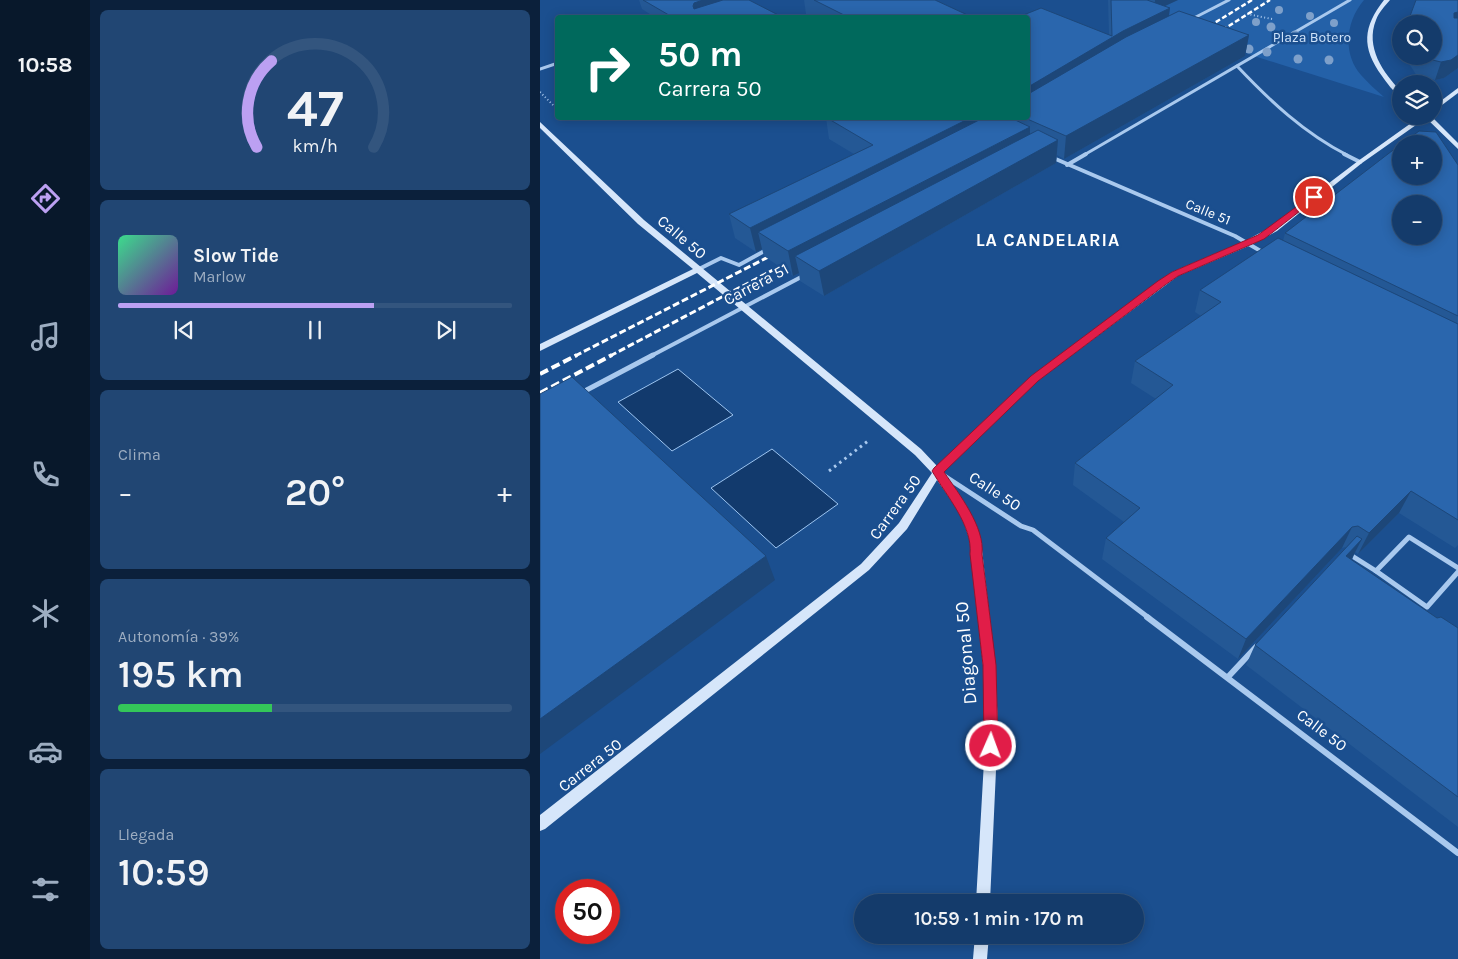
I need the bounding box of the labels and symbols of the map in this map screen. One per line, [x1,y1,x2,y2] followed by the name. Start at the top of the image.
[1273,29,1351,46] park label: Plaza Botero
[1293,176,1335,218] pin
[1183,195,1233,229] street label: Calle 51
[654,211,710,263] street label: Calle 50
[976,229,1120,251] district label: LA CANDELARIA
[720,259,792,309] street label: Carrera 51
[965,467,1025,515] street label: Calle 50
[865,471,925,543] street label: Carrera 50
[951,600,981,706] street label: Diagonal 50
[1293,705,1351,755] street label: Calle 50
[964,719,1016,771] position arrow
[554,734,626,796] street label: Carrera 50
[555,879,620,944] speed limit sign: 50

